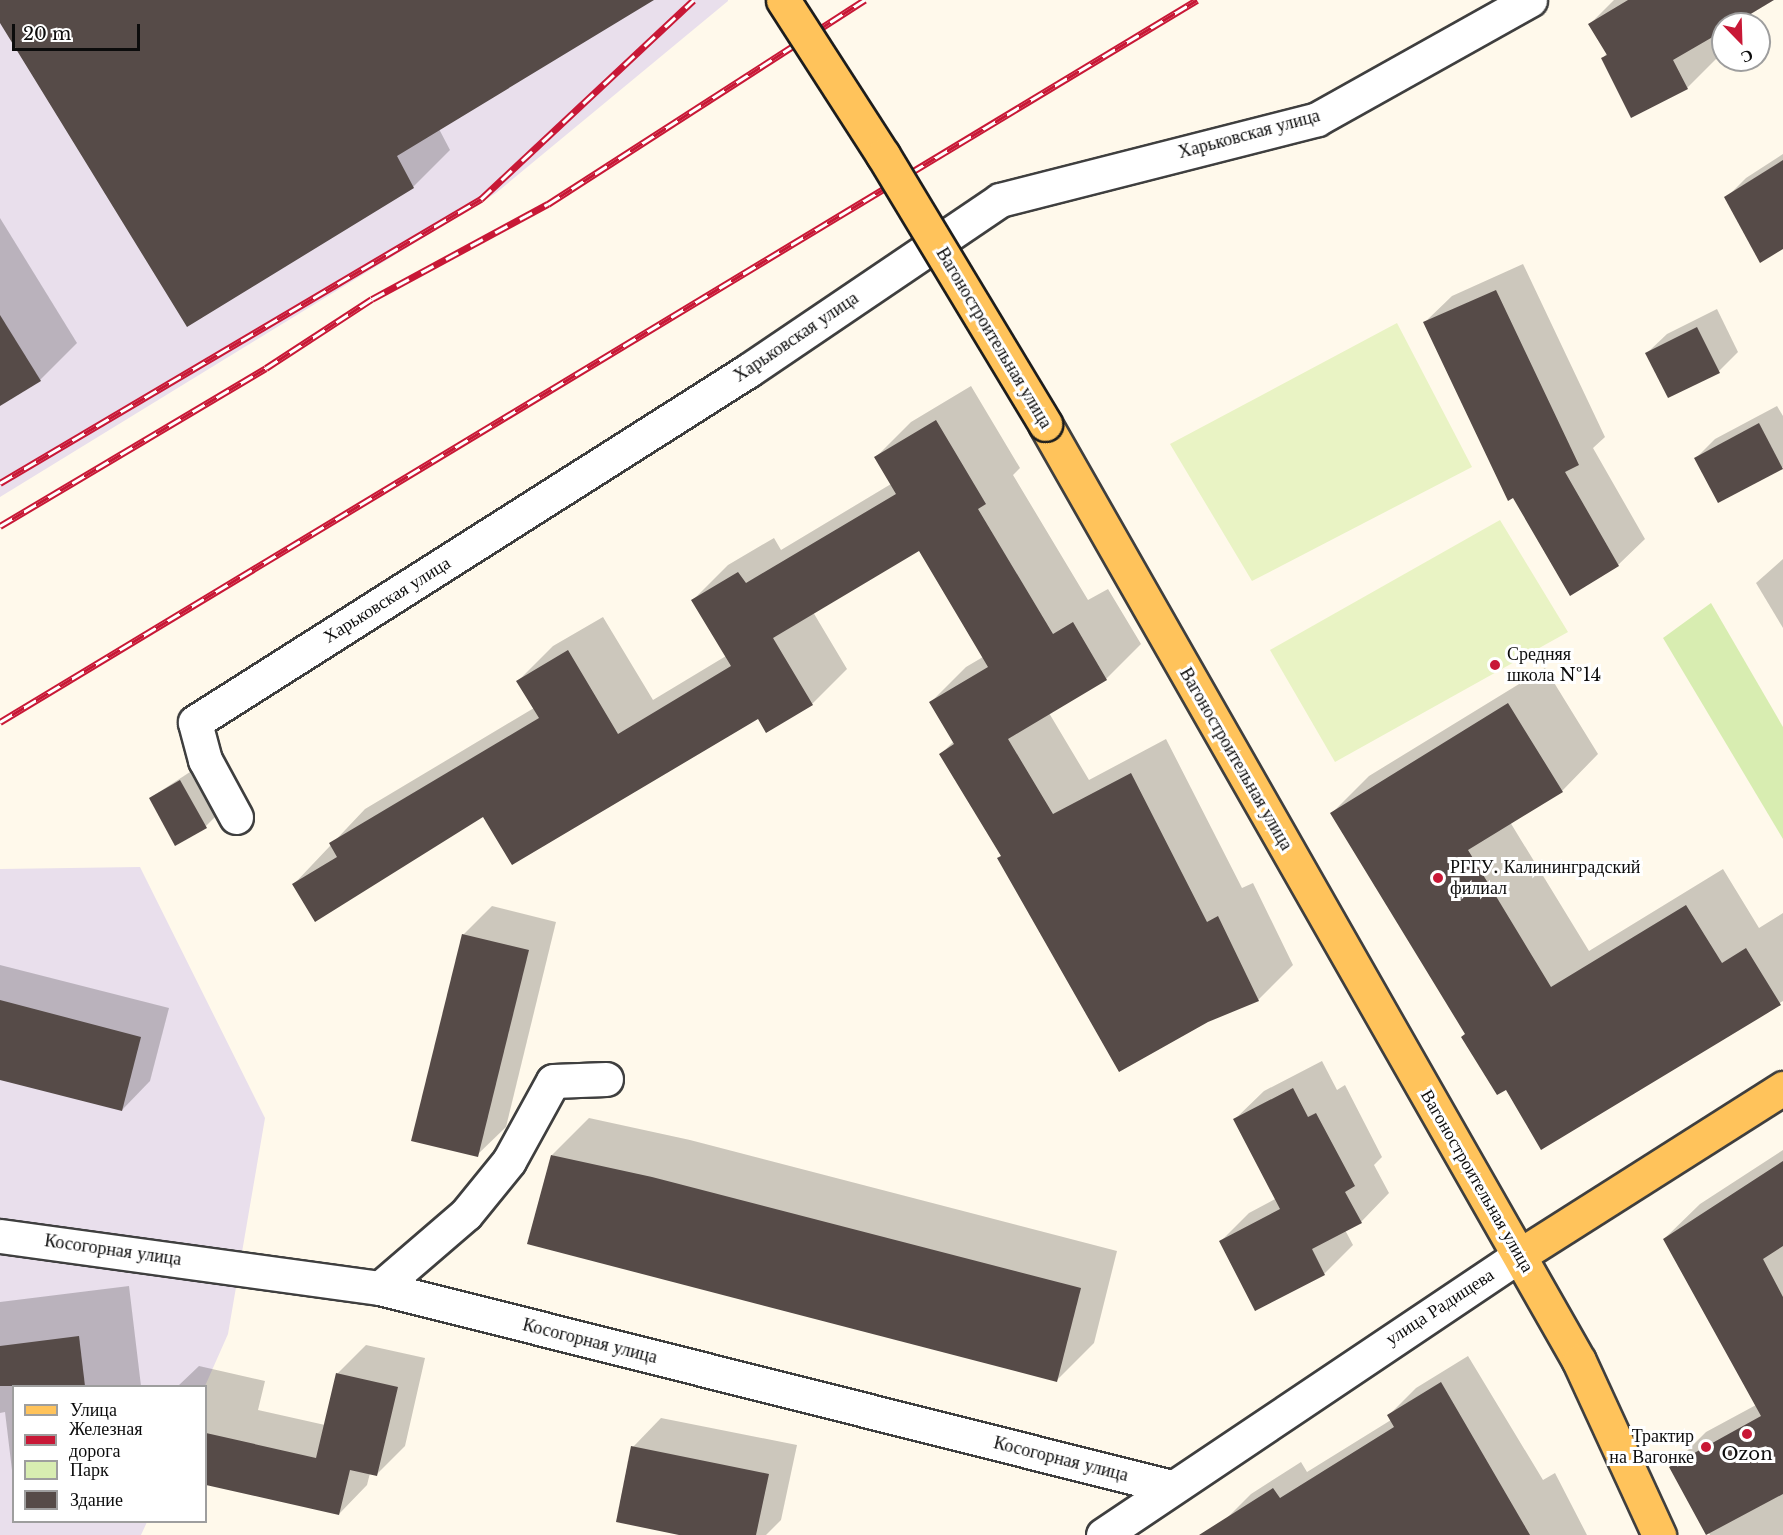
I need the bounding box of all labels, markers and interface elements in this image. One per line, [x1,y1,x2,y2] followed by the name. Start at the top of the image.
[15,12,142,50] scale bar
[1711,12,1771,72] north arrow
[23,23,71,45] text: 20 m
[1738,45,1756,68] text: С
[1176,105,1322,163] street label: Харьковская улица
[931,244,1057,432] street label: Вагоностроительная улица
[730,287,862,387] street label: Харьковская улица
[319,552,455,648] street label: Харьковская улица
[1507,644,1601,686] place label: Средняя школа №14
[1488,658,1502,672] marker: Средняя школа №14
[1175,664,1297,854] street label: Вагоностроительная улица
[1450,857,1640,900] place label: РГГУ. Калининградский филиал
[1431,871,1445,885] marker: РГГУ. Калининградский филиал
[1416,1086,1538,1276] street label: Вагоностроительная улица
[43,1230,183,1270] street label: Косогорная улица
[1382,1264,1498,1350] street label: улица Радищева
[520,1314,660,1368] street label: Косогорная улица
[12,1385,207,1523] legend
[70,1399,117,1421] text: Улица
[69,1418,142,1462] text: Железная дорога
[1609,1426,1694,1468] place label: Трактир на Вагонке
[1740,1427,1754,1441] marker: Ozon
[991,1432,1131,1486] street label: Косогорная улица
[1699,1440,1713,1454] marker: Трактир на Вагонке
[1721,1443,1773,1465] place label: Ozon
[70,1459,109,1481] text: Парк
[70,1489,123,1511] text: Здание

